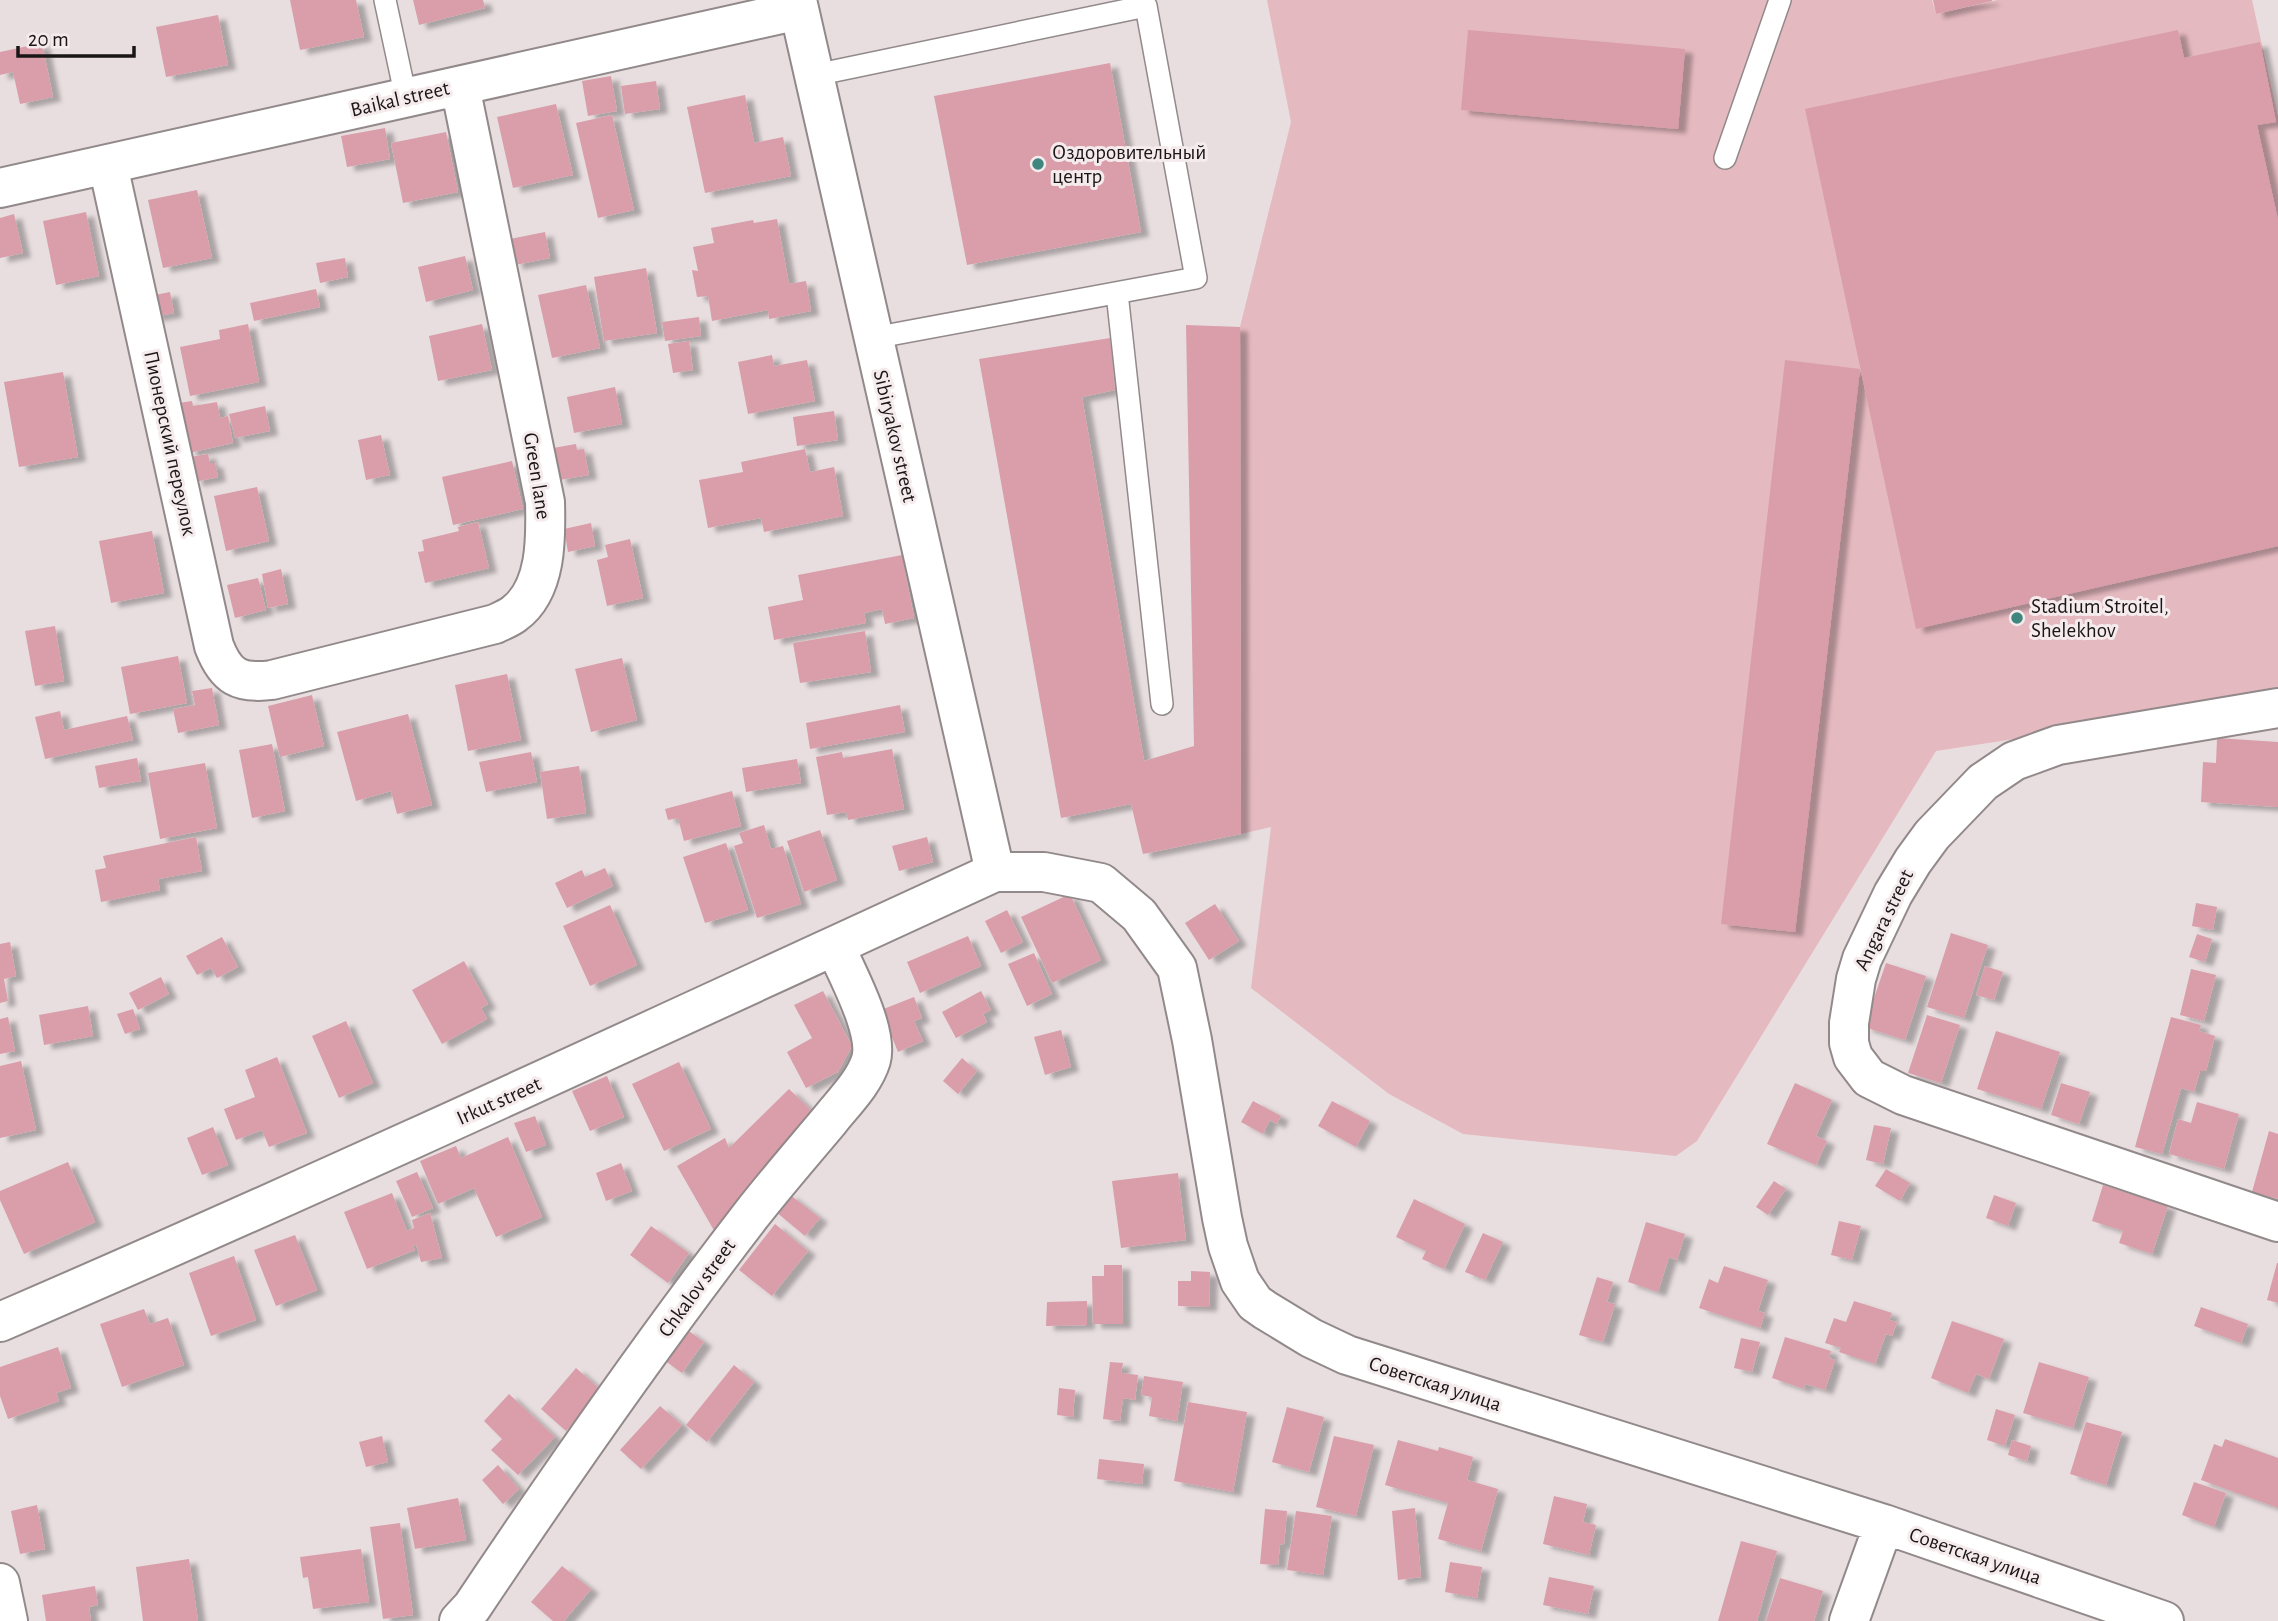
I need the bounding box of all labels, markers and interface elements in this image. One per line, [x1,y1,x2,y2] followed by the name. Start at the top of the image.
[18,14,133,58] scale bar
[28,29,69,50] text: 20 m
[348,77,452,121] street label: Baikal street
[1052,142,1206,187] place label: Оздоровительный центр
[1030,156,1046,172] marker: Оздоровительный центр
[140,349,200,538] street label: Пионерский переулок
[870,368,920,504] street label: Sibiryakov street
[520,431,554,521] street label: Green lane
[2031,596,2169,641] place label: Stadium Stroitel, Shelekhov
[2009,610,2025,626] marker: Stadium Stroitel, Shelekhov
[1851,866,1918,974] street label: Angara street
[454,1073,545,1129] street label: Irkut street
[655,1235,740,1341] street label: Chkalov street
[1366,1353,1504,1415] street label: Советская улица
[1906,1524,2044,1589] street label: Советская улица

